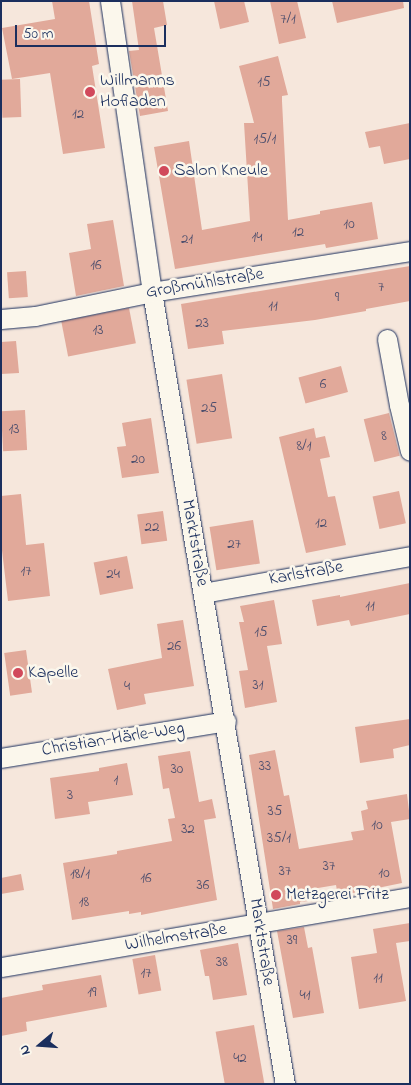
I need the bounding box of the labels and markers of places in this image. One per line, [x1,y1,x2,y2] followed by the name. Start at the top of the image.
[100,71,175,114] place label: Willmanns Hofladen
[84,86,96,98] marker: Willmanns Hofladen
[174,160,268,182] place label: Salon Kneule
[158,165,170,177] marker: Salon Kneule
[28,662,78,684] place label: Kapelle
[12,667,24,679] marker: Kapelle
[286,884,389,906] place label: Metzgerei Fritz
[270,889,282,901] marker: Metzgerei Fritz

